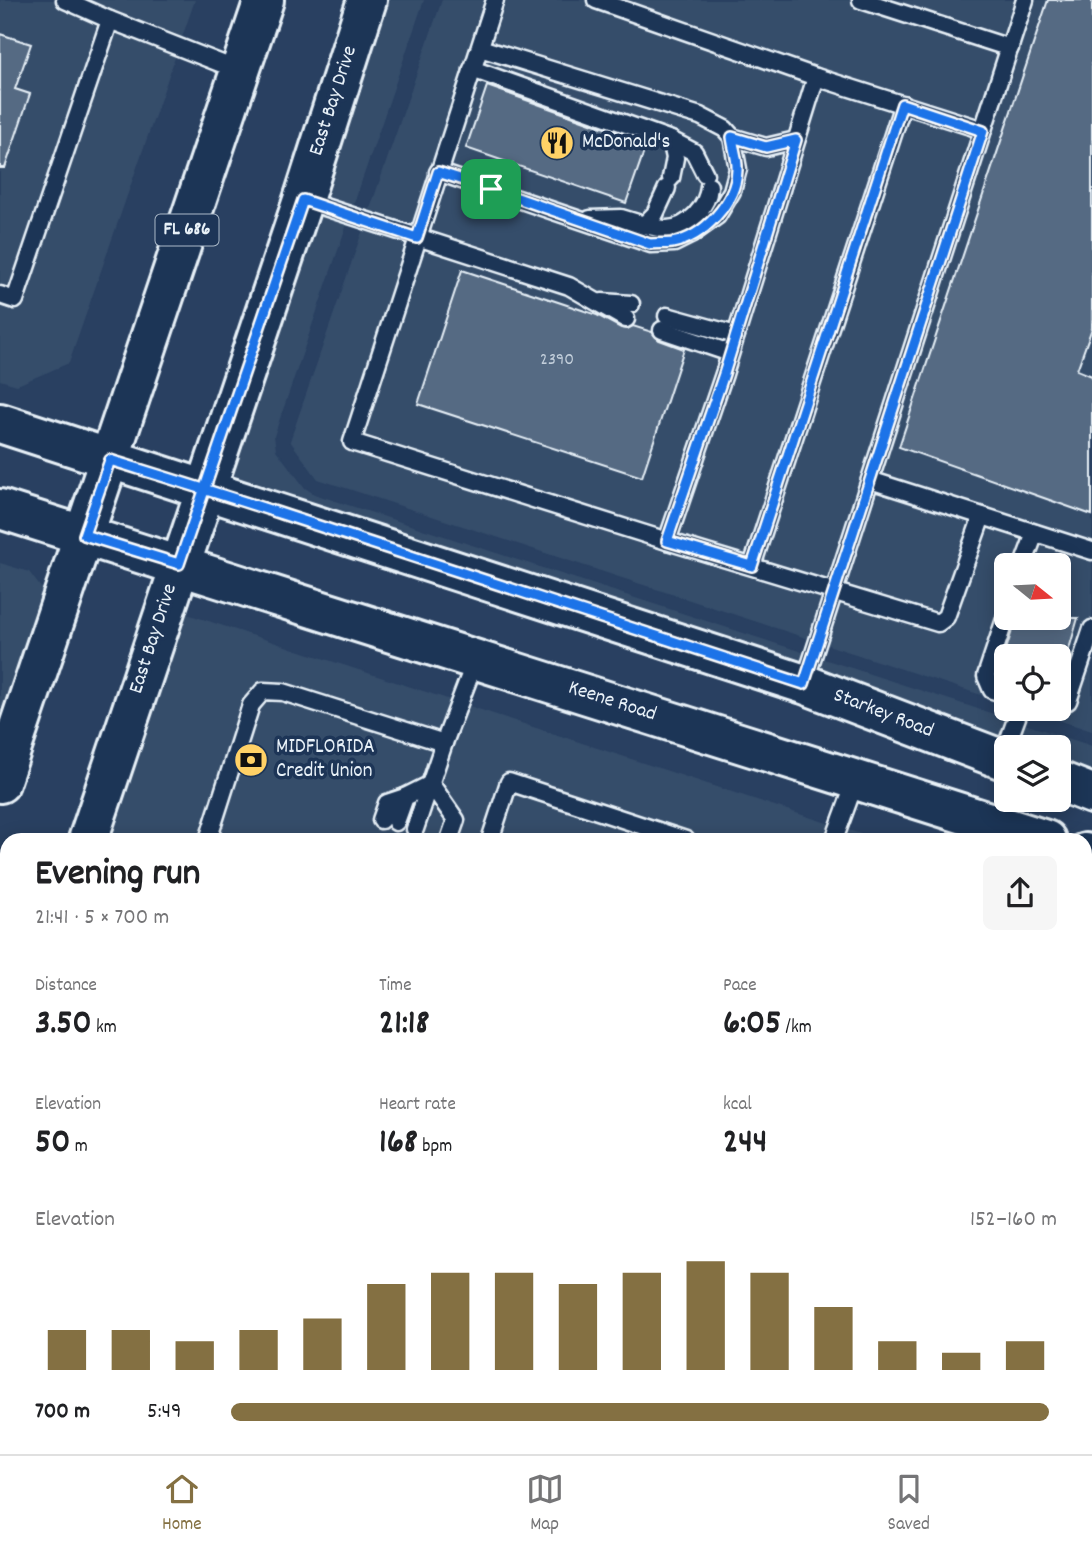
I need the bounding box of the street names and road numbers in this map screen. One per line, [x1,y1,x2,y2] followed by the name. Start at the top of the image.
[302,42,366,160] street label: East Bay Drive
[156,214,218,246] road number: FL 686
[122,580,186,698] street label: East Bay Drive
[564,674,660,730] street label: Keene Road
[829,681,937,747] street label: Starkey Road

